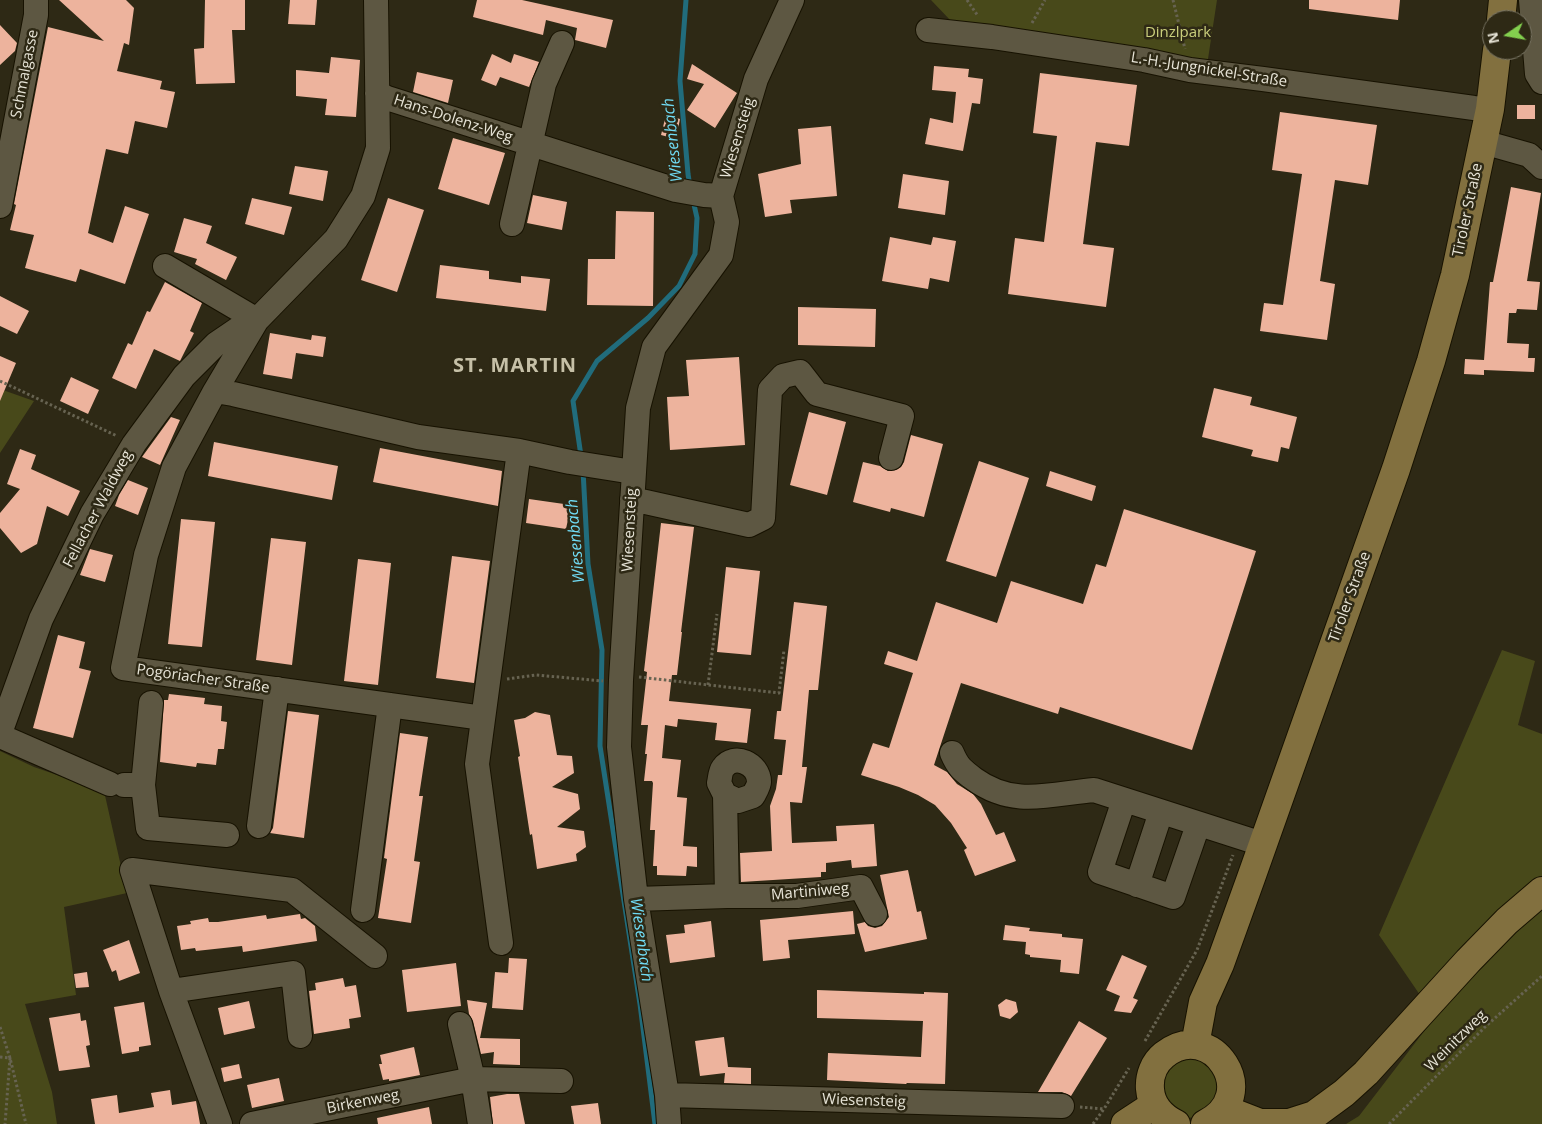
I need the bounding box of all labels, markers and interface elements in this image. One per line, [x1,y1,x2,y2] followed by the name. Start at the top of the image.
[1482,10,1532,60] north arrow
[1145,24,1211,42] park label: Dinzlpark
[8,28,42,120] street label: Schmalgasse
[1482,30,1503,46] text: N
[1130,49,1288,91] street label: L.-H.-Jungnickel-Straße
[391,91,515,147] street label: Hans-Dolenz-Weg
[717,95,759,181] street label: Wiesensteig
[659,97,687,183] water label: Wiesenbach
[1449,162,1487,258] street label: Tiroler Straße
[452,354,578,378] district label: ST. MARTIN
[59,447,137,571] street label: Fellacher Waldweg
[619,488,641,572] street label: Wiesensteig
[563,498,589,584] water label: Wiesenbach
[1325,549,1375,645] street label: Tiroler Straße
[135,661,271,697] street label: Pogöriacher Straße
[770,880,850,904] street label: Martiniweg
[626,897,656,983] water label: Wiesenbach
[1421,1006,1491,1076] street label: Weinitzweg
[325,1086,401,1118] street label: Birkenweg
[822,1091,906,1111] street label: Wiesensteig

